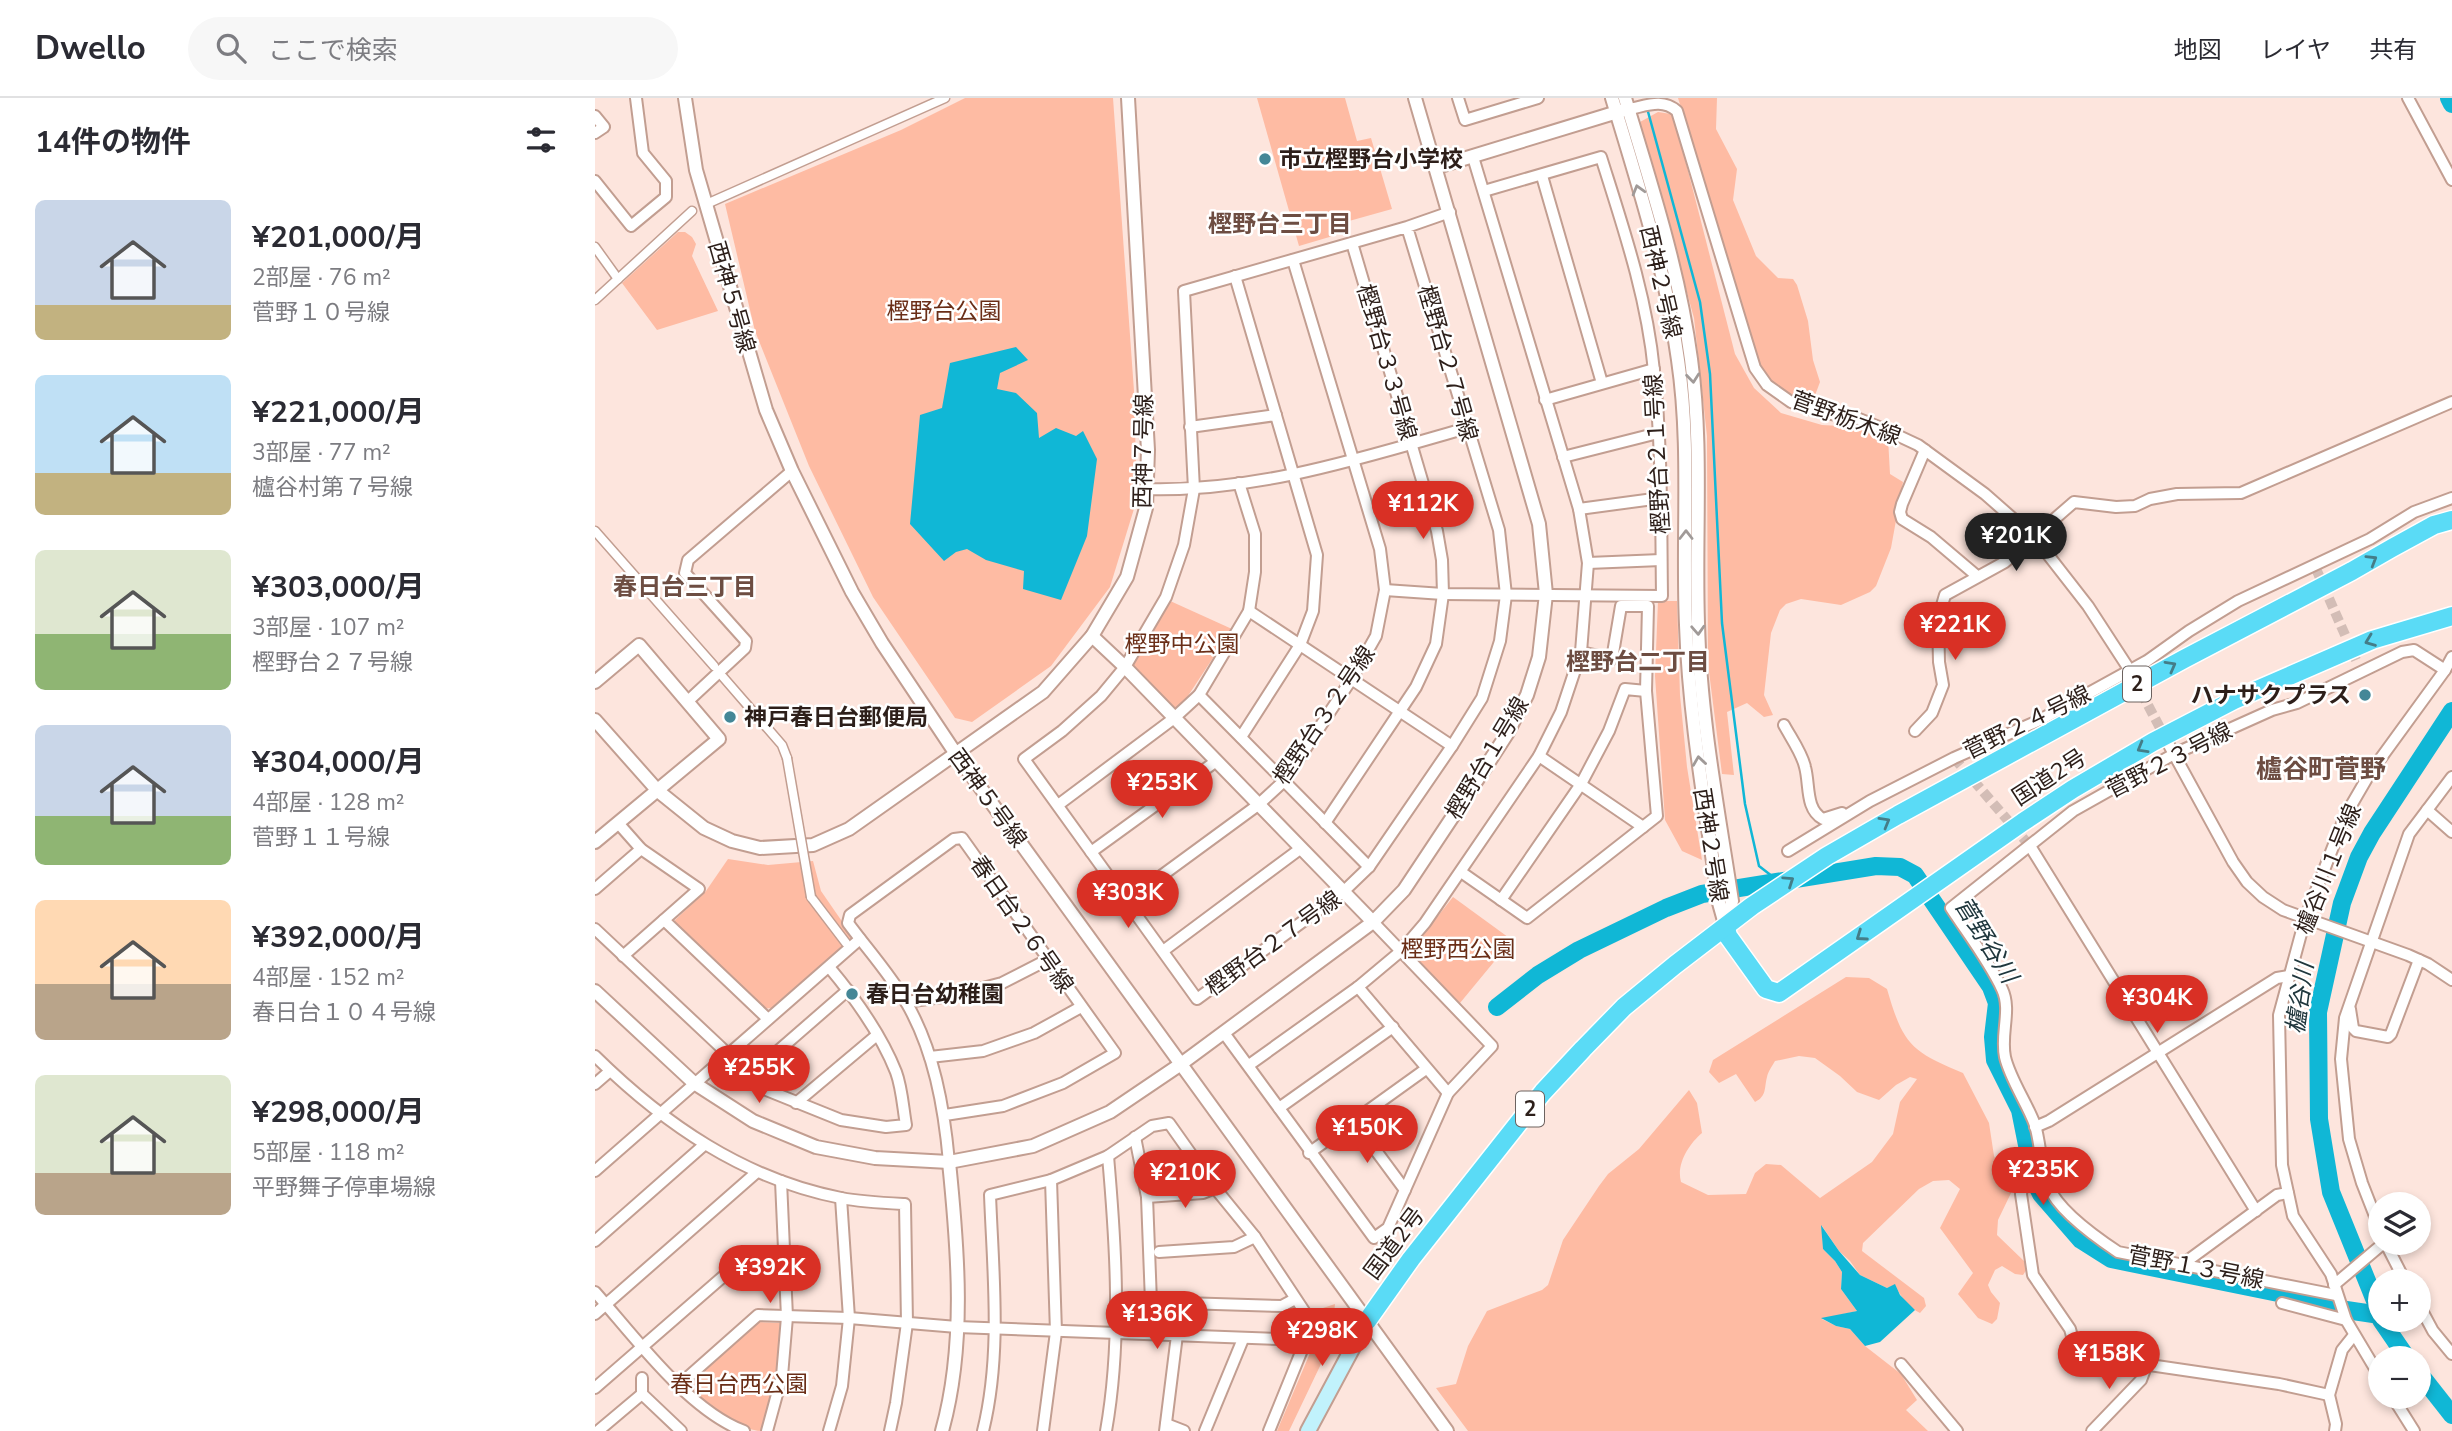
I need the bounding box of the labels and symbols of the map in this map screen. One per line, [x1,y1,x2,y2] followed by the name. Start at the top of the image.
[1279,144,1463,175] place label: 市立樫野台小学校
[1257,151,1273,167] marker: 市立樫野台小学校
[1632,184,1647,196] one-way arrow
[1208,208,1352,240] district label: 樫野台三丁目
[1632,223,1689,342] street label: 西神２号線
[701,238,762,357] street label: 西神５号線
[1349,280,1424,444] street label: 樫野台３３号線
[1410,281,1485,445] street label: 樫野台２７号線
[887,296,1002,327] park label: 樫野台公園
[1685,372,1700,384] one-way arrow
[1638,373,1677,535] street label: 樫野台２１号線
[1786,384,1905,453] street label: 菅野栃木線
[1127,393,1160,509] street label: 西神７号線
[1374,482,1472,541] pin: ¥112K
[1967,514,2065,573] pin: ¥201K
[1678,529,1694,539] one-way arrow
[2365,555,2378,568] one-way arrow
[613,571,757,603] district label: 春日台三丁目
[1906,602,2004,662] pin: ¥221K
[1691,625,1706,636] one-way arrow
[1125,629,1240,660] park label: 樫野中公園
[2364,633,2376,647] one-way arrow
[1267,640,1382,791] street label: 樫野台３２号線
[1566,646,1710,678] district label: 樫野台二丁目
[2164,661,2176,674] one-way arrow
[2123,666,2151,702] road number: 2
[1958,678,2096,767] street label: 菅野２４号線
[2190,680,2351,711] place label: ハナサクプラス
[2357,687,2373,703] marker: ハナサクプラス
[1439,691,1536,825] street label: 樫野台１号線
[744,702,928,733] place label: 神戸春日台郵便局
[722,709,738,725] marker: 神戸春日台郵便局
[2101,715,2238,806] street label: 菅野２３号線
[2136,740,2149,753] one-way arrow
[2006,742,2092,813] street label: 国道2号
[941,743,1034,854] street label: 西神５号線
[2256,752,2386,787] district label: 櫨谷町菅野
[1691,756,1706,767] one-way arrow
[1113,760,1211,820] pin: ¥253K
[1686,786,1735,904] street label: 西神２号線
[2288,799,2369,939] street label: 櫨谷川１号線
[1878,817,1891,830] one-way arrow
[963,849,1080,999] street label: 春日台２６号線
[1079,870,1177,930] pin: ¥303K
[1781,877,1794,889] one-way arrow
[1199,884,1348,1003] street label: 樫野台２７号線
[1947,891,2027,992] water label: 菅野谷川
[1856,928,1869,940] one-way arrow
[1401,934,1516,965] park label: 樫野西公園
[2279,957,2321,1036] water label: 櫨谷川
[2108,976,2206,1035] pin: ¥304K
[866,979,1004,1010] place label: 春日台幼稚園
[844,986,860,1002] marker: 春日台幼稚園
[710,1046,808,1105] pin: ¥255K
[1516,1091,1544,1126] road number: 2
[1318,1105,1416,1165] pin: ¥150K
[1994,1148,2092,1207] pin: ¥235K
[1136,1150,1234,1210] pin: ¥210K
[1357,1201,1432,1286] street label: 国道2号
[2125,1239,2267,1296] street label: 菅野１３号線
[721,1246,819,1305] pin: ¥392K
[1108,1292,1206,1351] pin: ¥136K
[1273,1308,1371,1368] pin: ¥298K
[2060,1332,2158,1391] pin: ¥158K
[670,1369,808,1400] park label: 春日台西公園

